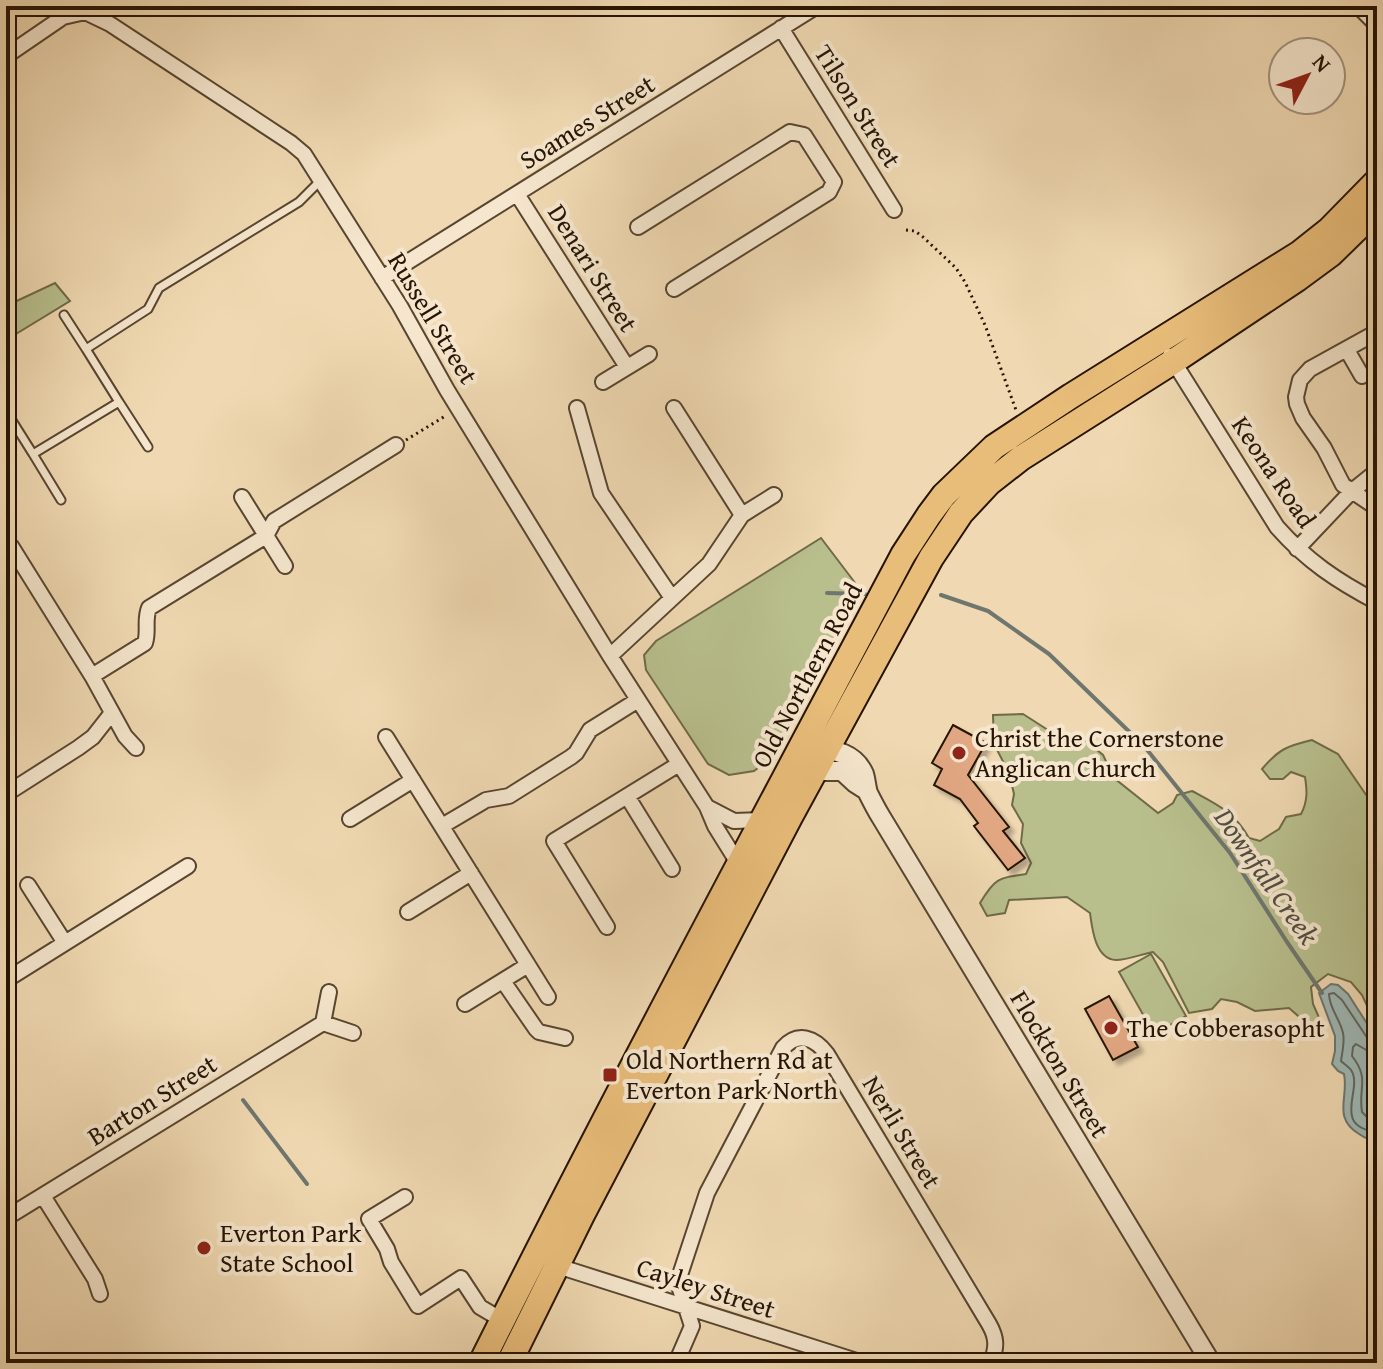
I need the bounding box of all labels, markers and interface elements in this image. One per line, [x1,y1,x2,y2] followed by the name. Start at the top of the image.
[1267,36,1347,116] north arrow
[805,37,912,175] street label: Tilson Street
[1305,47,1339,79] text: N
[511,64,662,179] street label: Soames Street
[539,196,648,339] street label: Denari Street
[379,244,488,391] street label: Russell Street
[1222,408,1326,536] street label: Keona Road
[741,575,872,774] street label: Old Northern Road
[975,718,1224,787] place label: Christ the Cornerstone Anglican Church
[950,744,968,762] marker: Christ the Cornerstone Anglican Church
[1204,798,1330,953] water label: Downfall Creek
[1001,982,1120,1145] street label: Flockton Street
[1127,1008,1325,1047] place label: The Cobberasopht
[1102,1019,1120,1037] marker: The Cobberasopht
[626,1040,838,1109] place label: Old Northern Rd at Everton Park North
[79,1044,224,1155] street label: Barton Street
[601,1066,619,1084] marker: Old Northern Rd at Everton Park North
[853,1068,952,1196] street label: Nerli Street
[220,1213,362,1282] place label: Everton Park State School
[195,1239,213,1257] marker: Everton Park State School
[632,1247,780,1328] street label: Cayley Street

